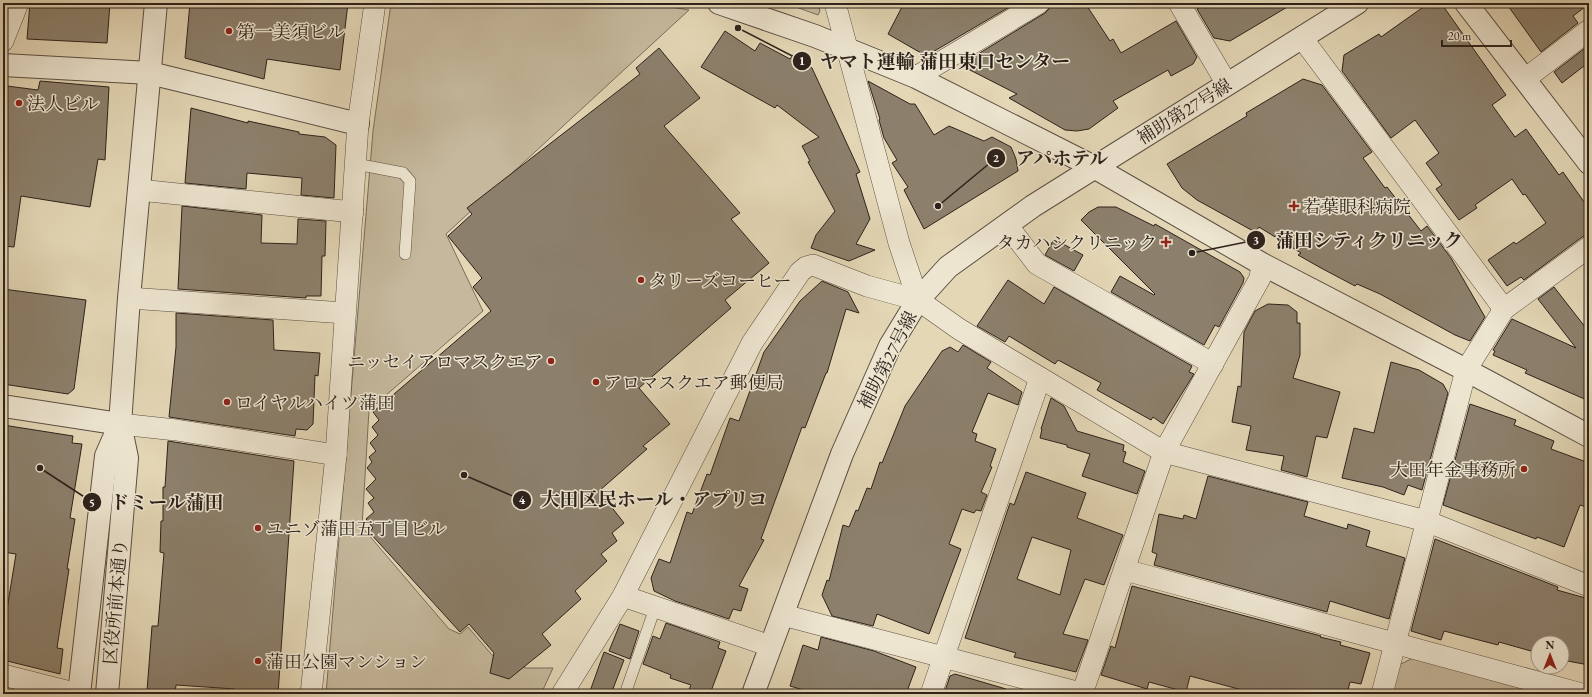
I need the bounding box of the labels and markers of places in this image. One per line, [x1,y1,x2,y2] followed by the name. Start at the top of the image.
[237,20,345,43] place label: 第一美須ビル
[224,26,234,36] marker: 第一美須ビル
[792,46,1079,77] callout: ヤマト運輸 蒲田東口センター
[27,92,99,115] place label: 法人ビル
[14,98,24,108] marker: 法人ビル
[986,143,1117,174] callout: アパホテル
[1303,195,1411,218] place label: 若葉眼科病院
[1288,200,1300,212] marker: 若葉眼科病院
[1246,225,1472,256] callout: 蒲田シティクリニック
[996,231,1157,254] place label: タカハシクリニック
[1160,236,1172,248] marker: タカハシクリニック
[649,269,791,292] place label: タリーズコーヒー
[636,275,646,285] marker: タリーズコーヒー
[347,350,543,373] place label: ニッセイアロマスクエア
[546,356,556,366] marker: ニッセイアロマスクエア
[604,371,784,394] place label: アロマスクエア郵便局
[591,377,601,387] marker: アロマスクエア郵便局
[235,391,395,414] place label: ロイヤルハイツ蒲田
[222,397,232,407] marker: ロイヤルハイツ蒲田
[1390,458,1516,481] place label: 大田年金事務所
[1519,464,1529,474] marker: 大田年金事務所
[512,484,776,515] callout: 大田区民ホール・アプリコ
[82,487,232,518] callout: ドミール蒲田
[266,517,446,540] place label: ユニゾ蒲田五丁目ビル
[253,523,263,533] marker: ユニゾ蒲田五丁目ビル
[266,650,427,673] place label: 蒲田公園マンション
[253,656,263,666] marker: 蒲田公園マンション

